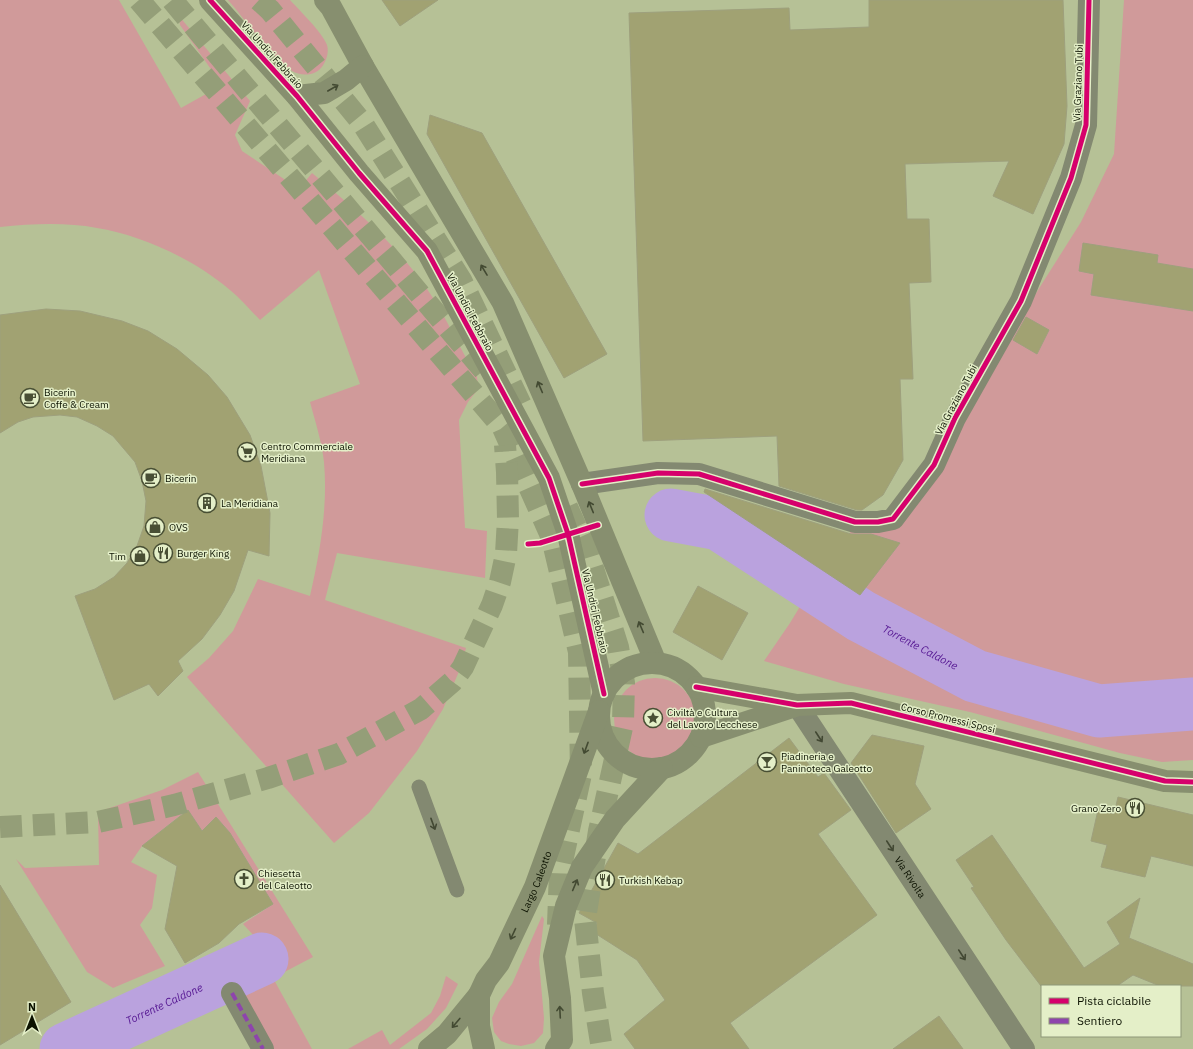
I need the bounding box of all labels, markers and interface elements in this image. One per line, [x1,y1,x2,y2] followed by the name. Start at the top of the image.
[238,19,306,92] street label: Via Undici Febbraio
[1070,44,1086,122] street label: Via Graziano Tubi
[327,83,339,91] one-way arrow
[480,265,488,276] one-way arrow
[444,271,496,354] street label: Via Undici Febbraio
[932,363,980,437] street label: Via Graziano Tubi
[536,382,543,394] one-way arrow
[44,386,109,411] place label: Bicerin Coffe & Cream
[19,387,41,409] cafe icon: Bicerin Coffe & Cream
[261,440,353,465] place label: Centro Commerciale Meridiana
[236,441,258,463] supermarket icon: Centro Commerciale Meridiana
[140,467,162,489] cafe icon: Bicerin
[165,472,196,485] place label: Bicerin
[196,492,218,514] building icon: La Meridiana
[221,497,279,510] place label: La Meridiana
[586,501,594,513] one-way arrow
[144,516,166,538] shop icon: OVS
[169,521,188,534] place label: OVS
[152,542,174,564] restaurant icon: Burger King
[129,545,151,567] shop icon: Tim
[177,547,230,560] place label: Burger King
[109,550,126,563] place label: Tim
[579,567,611,655] street label: Via Undici Febbraio
[636,621,644,633] one-way arrow
[880,622,961,673] water label: Torrente Caldone
[899,700,997,736] street label: Corso Promessi Sposi
[667,706,758,731] place label: Civiltà e Cultura del Lavoro Lecchese
[642,707,664,729] place icon: Civiltà e Cultura del Lavoro Lecchese
[815,732,823,743] one-way arrow
[582,741,589,754] one-way arrow
[781,750,872,775] place label: Piadineria e Paninoteca Galeotto
[756,751,778,773] bar icon: Piadineria e Paninoteca Galeotto
[1124,797,1146,819] restaurant icon: Grano Zero
[1071,802,1121,815] place label: Grano Zero
[429,817,437,829] one-way arrow
[887,840,895,852] one-way arrow
[518,849,554,914] street label: Largo Caleotto
[892,854,929,901] street label: Via Rivolta
[258,867,313,892] place label: Chiesetta del Caleotto
[233,868,255,890] church icon: Chiesetta del Caleotto
[594,869,616,891] restaurant icon: Turkish Kebap
[619,874,683,887] place label: Turkish Kebap
[571,880,579,892] one-way arrow
[509,927,516,939] one-way arrow
[958,949,966,960] one-way arrow
[123,980,205,1028] water label: Torrente Caldone
[1041,985,1181,1037] legend
[1077,993,1151,1008] text: Pista ciclabile
[12,997,52,1037] north arrow
[28,1000,36,1014] text: N
[557,1006,564,1019] one-way arrow
[1077,1013,1123,1028] text: Sentiero
[451,1018,460,1029] one-way arrow

